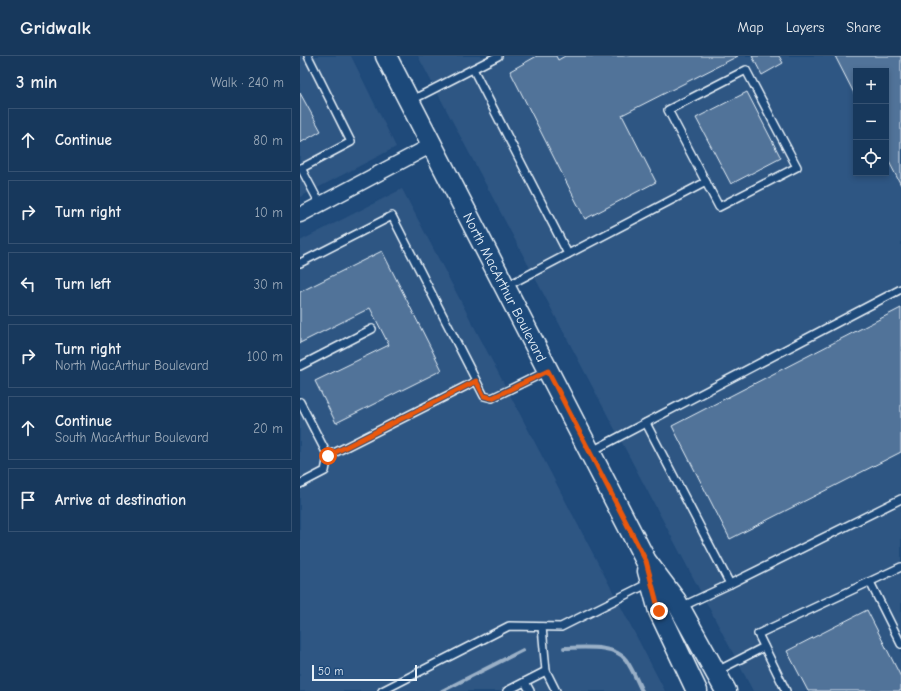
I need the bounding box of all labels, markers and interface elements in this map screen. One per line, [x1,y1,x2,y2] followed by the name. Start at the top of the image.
[20,17,91,39] text: Gridwalk
[737,19,764,36] text: Map
[786,19,824,36] text: Layers
[846,19,881,36] text: Share
[853,68,889,176] map controls
[853,68,889,104] button: +
[16,73,57,92] text: 3 min
[211,75,284,90] text: Walk · 240 m
[853,104,889,140] button: −
[17,129,39,151] icon: ahead
[55,131,112,149] text: Continue
[253,133,283,148] text: 80 m
[853,140,889,176] button: locate
[17,201,39,223] icon: right
[55,203,121,221] text: Turn right
[255,205,283,220] text: 10 m
[459,210,550,365] street label: North MacArthur Boulevard
[17,273,39,295] icon: left
[55,275,111,293] text: Turn left
[253,277,283,292] text: 30 m
[55,340,121,358] text: Turn right
[17,345,39,367] icon: right
[247,349,283,364] text: 100 m
[55,358,209,373] text: North MacArthur Boulevard
[55,412,112,430] text: Continue
[17,417,39,439] icon: ahead
[253,421,283,436] text: 20 m
[55,430,209,445] text: South MacArthur Boulevard
[319,447,337,465] route start
[17,489,39,511] icon: arrive
[55,491,186,509] text: Arrive at destination
[650,602,668,620] route end
[312,663,417,682] scale bar
[318,665,343,678] text: 50 m

